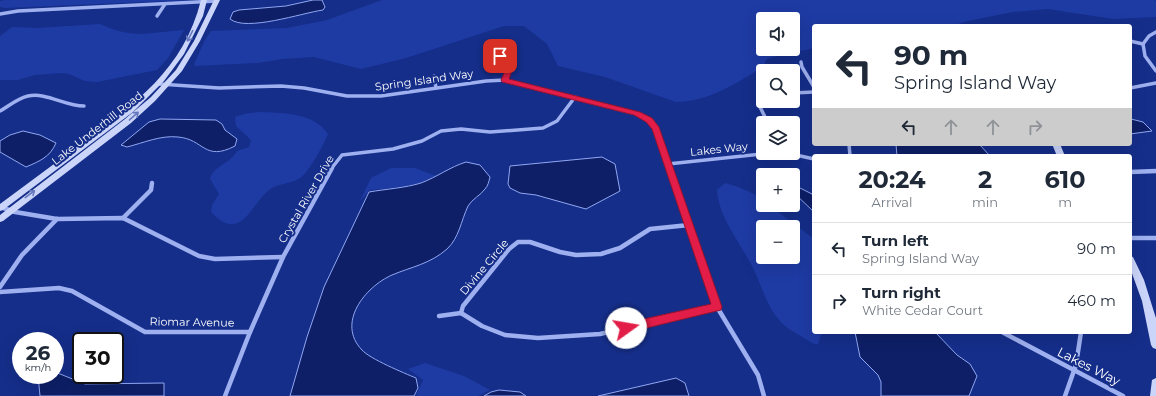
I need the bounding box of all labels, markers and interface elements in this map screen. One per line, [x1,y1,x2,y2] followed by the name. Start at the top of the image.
[756,12,800,264] map controls
[756,12,800,56] button: sound
[186,30,193,42] one-way arrow
[894,38,968,72] text: 90 m
[483,39,517,73] pin
[828,40,880,92] icon: left
[489,45,511,67] icon: arrive
[756,64,800,108] button: search
[374,66,474,94] street label: Spring Island Way
[894,72,1056,94] text: Spring Island Way
[49,88,145,168] street label: Lake Underhill Road
[129,112,139,121] one-way arrow
[756,116,800,160] button: layers
[898,116,920,138] icon: left
[940,116,962,138] icon: ahead
[982,116,1004,138] icon: ahead
[1024,116,1046,138] icon: right
[689,139,749,159] street label: Lakes Way
[275,152,337,246] street label: Crystal River Drive
[858,165,926,194] text: 20:24
[978,165,992,194] text: 2
[1045,165,1086,194] text: 610
[756,168,800,212] button: +
[25,190,36,198] one-way arrow
[872,194,913,210] text: Arrival
[972,194,998,210] text: min
[1058,194,1072,210] text: m
[756,220,800,264] button: −
[862,231,929,250] text: Turn left
[457,236,512,298] street label: Divine Circle
[828,238,850,260] icon: left
[1077,239,1116,258] text: 90 m
[862,250,979,266] text: Spring Island Way
[862,283,941,302] text: Turn right
[828,290,850,312] icon: right
[1067,291,1116,310] text: 460 m
[862,302,983,318] text: White Cedar Court
[605,307,647,349] position arrow
[149,314,235,330] street label: Riomar Avenue
[72,332,124,384] speed limit sign: 30
[26,341,50,365] text: 26
[1055,343,1124,389] street label: Lakes Way
[25,361,51,374] text: km/h

